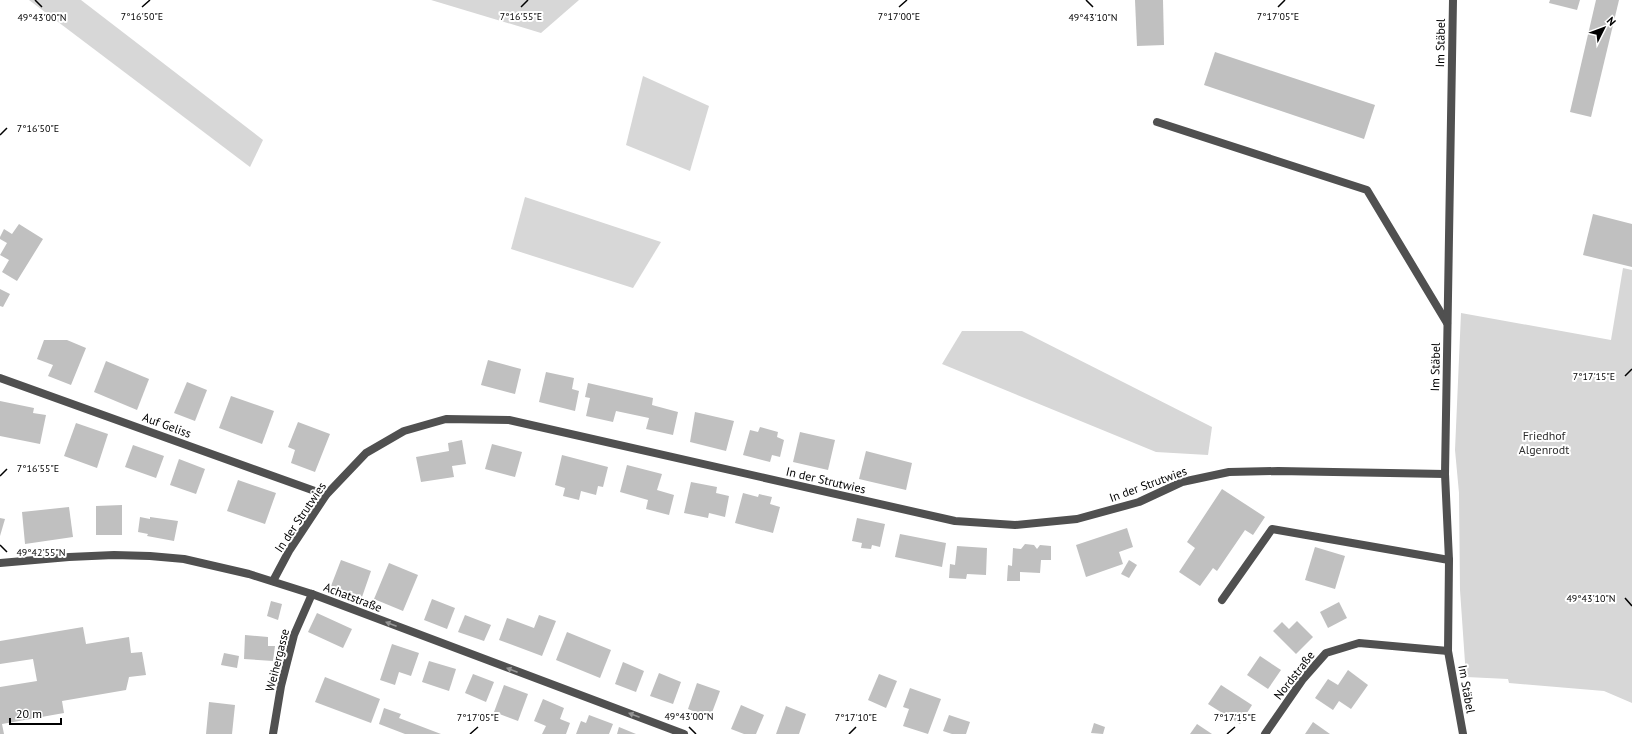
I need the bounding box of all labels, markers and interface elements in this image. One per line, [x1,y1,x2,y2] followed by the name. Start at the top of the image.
[1584,8,1624,48] north arrow
[121,10,163,23] text: 7°16'50"E
[500,10,542,23] text: 7°16'55"E
[878,10,920,23] text: 7°17'00"E
[1257,10,1299,23] text: 7°17'05"E
[17,11,67,24] text: 49°43'00"N
[1068,11,1118,24] text: 49°43'10"N
[1604,14,1619,29] text: N
[1432,18,1448,68] street label: Im Stäbel
[17,122,59,135] text: 7°16'50"E
[1427,342,1443,392] street label: Im Stäbel
[1573,370,1615,383] text: 7°17'15"E
[141,409,193,441] street label: Auf Geliss
[1519,428,1569,457] park label: Friedhof Algenrodt
[17,462,59,475] text: 7°16'55"E
[1107,463,1189,505] street label: In der Strutwies
[785,464,867,496] street label: In der Strutwies
[271,479,329,555] street label: In der Strutwies
[16,546,66,559] text: 49°42'55"N
[322,579,384,615] street label: Achatstraße
[1566,592,1616,605] text: 49°43'10"N
[384,621,396,627] one-way arrow
[262,627,292,693] street label: Weihergasse
[1270,648,1318,702] street label: Nordstraße
[1455,664,1479,715] street label: Im Stäbel
[506,666,518,672] one-way arrow
[10,700,61,726] scale bar
[16,706,42,721] text: 20 m
[664,710,714,723] text: 49°43'00"N
[457,711,499,724] text: 7°17'05"E
[835,711,877,724] text: 7°17'10"E
[1214,711,1256,724] text: 7°17'15"E
[628,712,640,718] one-way arrow

